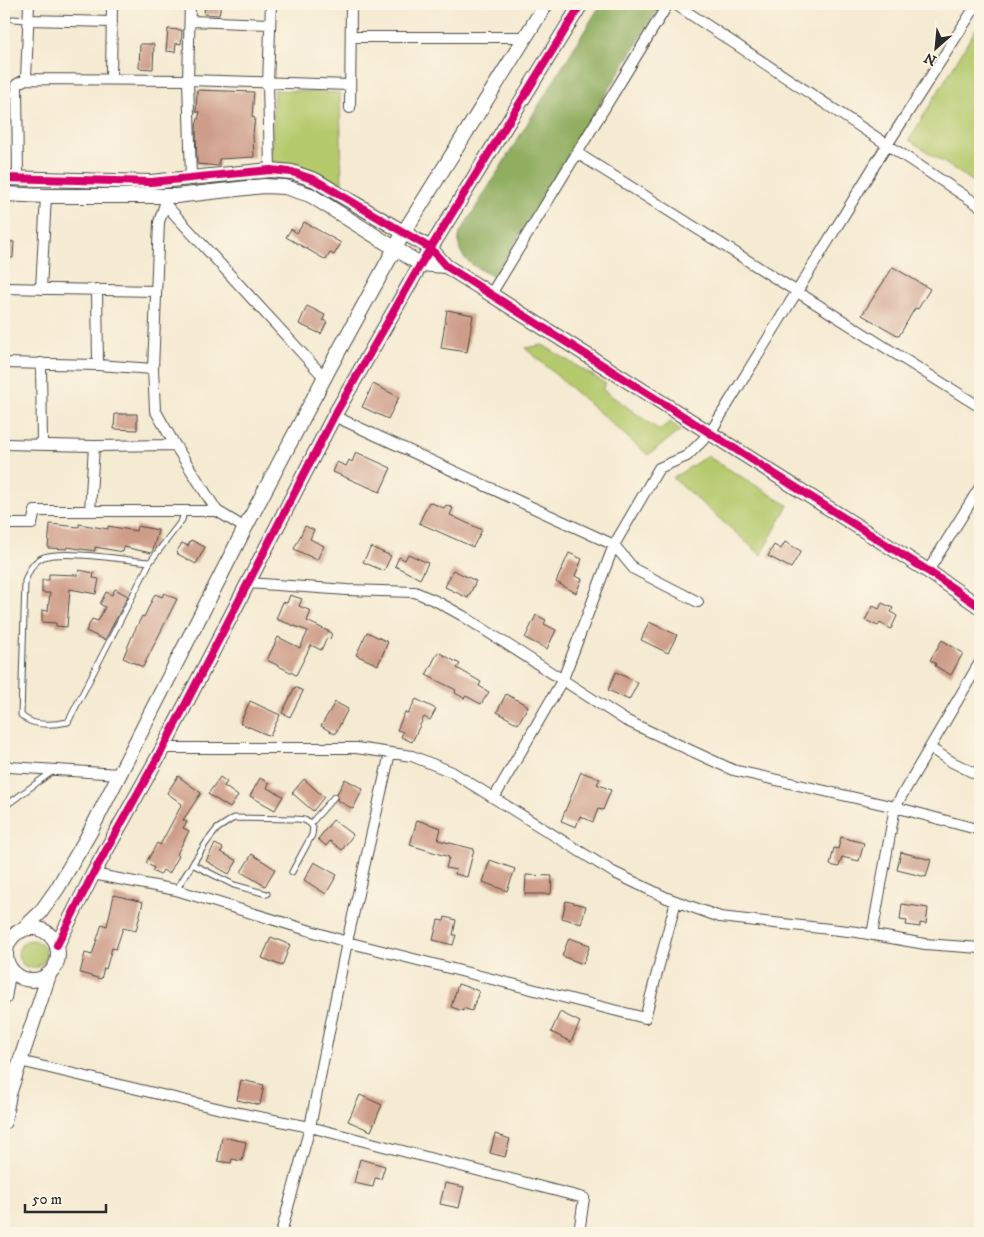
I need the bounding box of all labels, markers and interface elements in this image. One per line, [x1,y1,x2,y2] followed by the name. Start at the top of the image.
[912,22,962,72] north arrow
[921,48,940,69] text: N
[25,1182,106,1214] scale bar
[32,1190,62,1209] text: 50 m

